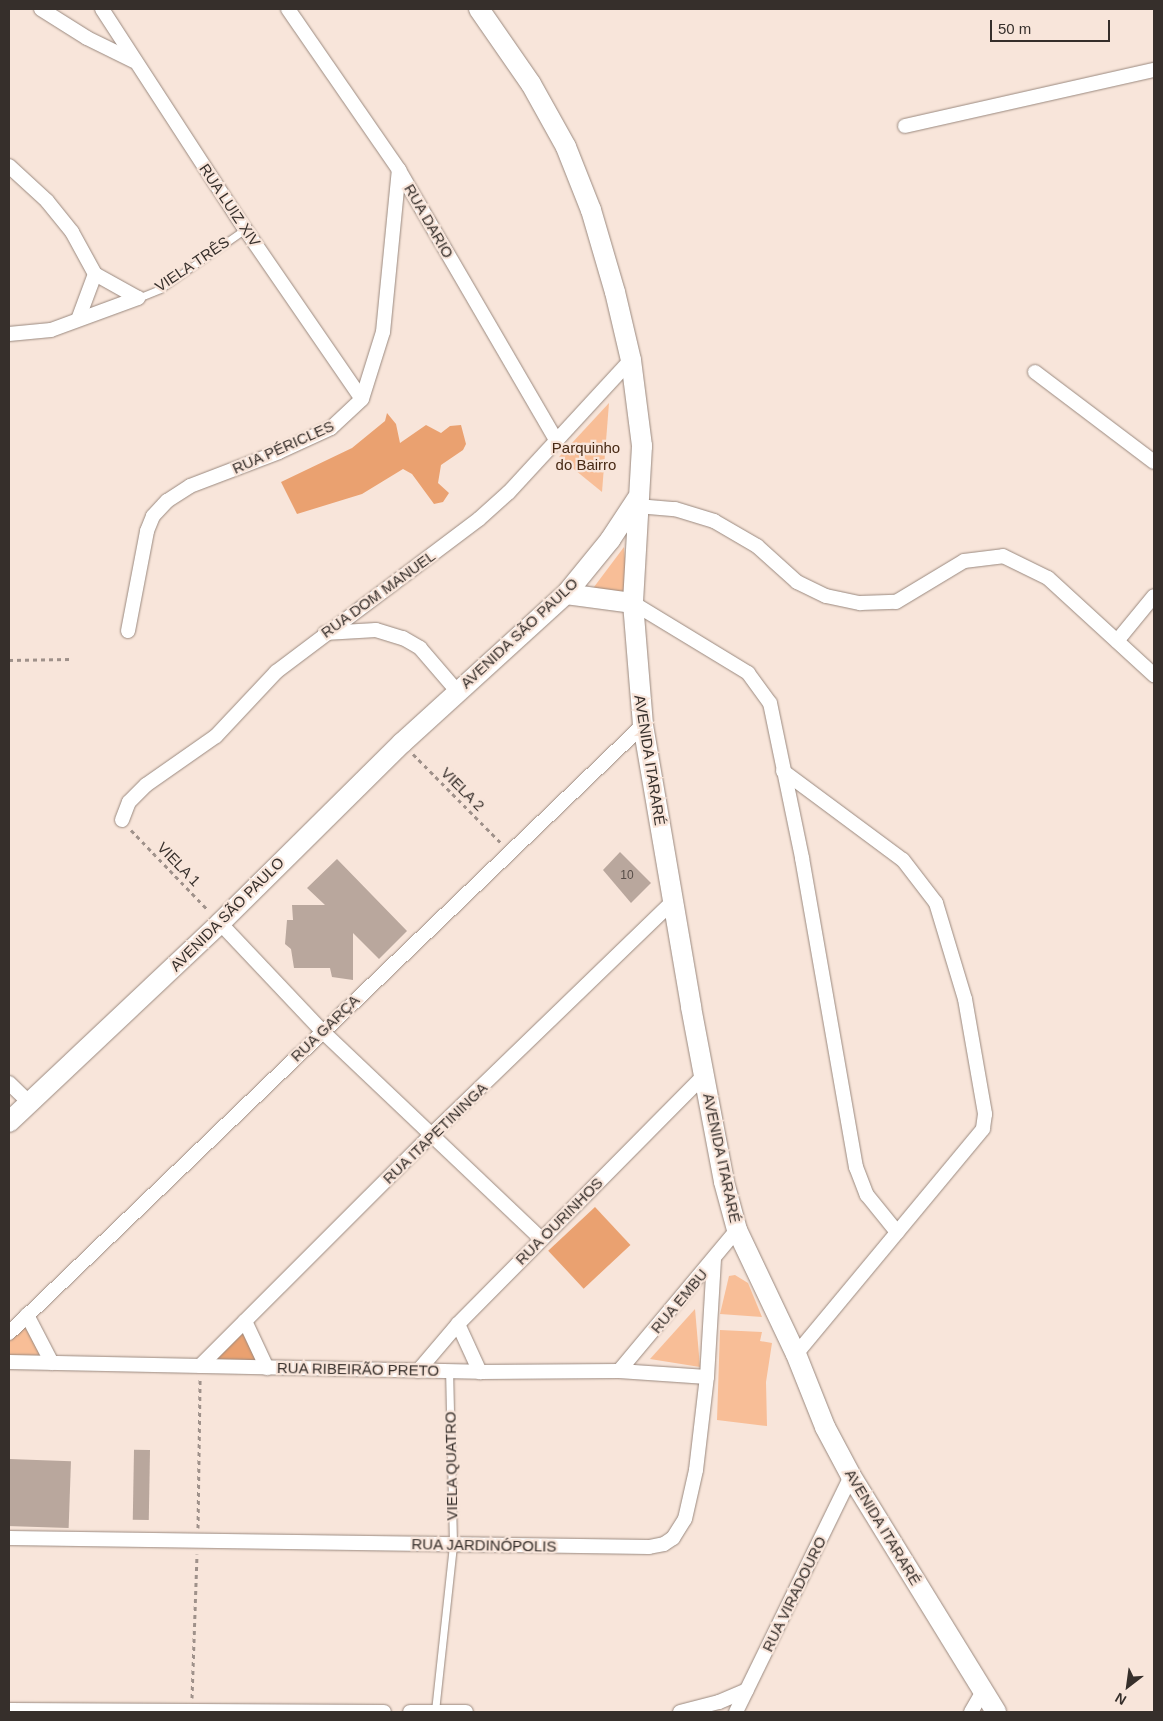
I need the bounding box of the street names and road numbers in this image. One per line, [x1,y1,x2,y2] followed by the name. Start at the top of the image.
[196,160,264,250] street label: RUA LUIZ XIV
[400,180,458,262] street label: RUA DARIO
[151,232,233,296] street label: VIELA TRÊS
[229,416,337,478] street label: RUA PÉRICLES
[317,546,439,642] street label: RUA DOM MANUEL
[456,574,582,692] street label: AVENIDA SÃO PAULO
[631,693,669,827] street label: AVENIDA ITARARÉ
[437,763,489,815] street label: VIELA 2
[153,838,205,890] street label: VIELA 1
[166,853,288,975] street label: AVENIDA SÃO PAULO
[287,991,363,1065] street label: RUA GARÇA
[379,1078,491,1188] street label: RUA ITAPETININGA
[699,1091,745,1225] street label: AVENIDA ITARARÉ
[511,1173,607,1269] street label: RUA OURINHOS
[647,1265,711,1337] street label: RUA EMBU
[276,1359,440,1379] street label: RUA RIBEIRÃO PRETO
[441,1411,461,1521] street label: VIELA QUATRO
[841,1465,925,1589] street label: AVENIDA ITARARÉ
[758,1533,830,1655] street label: RUA VIRADOURO
[411,1535,557,1555] street label: RUA JARDINÓPOLIS

